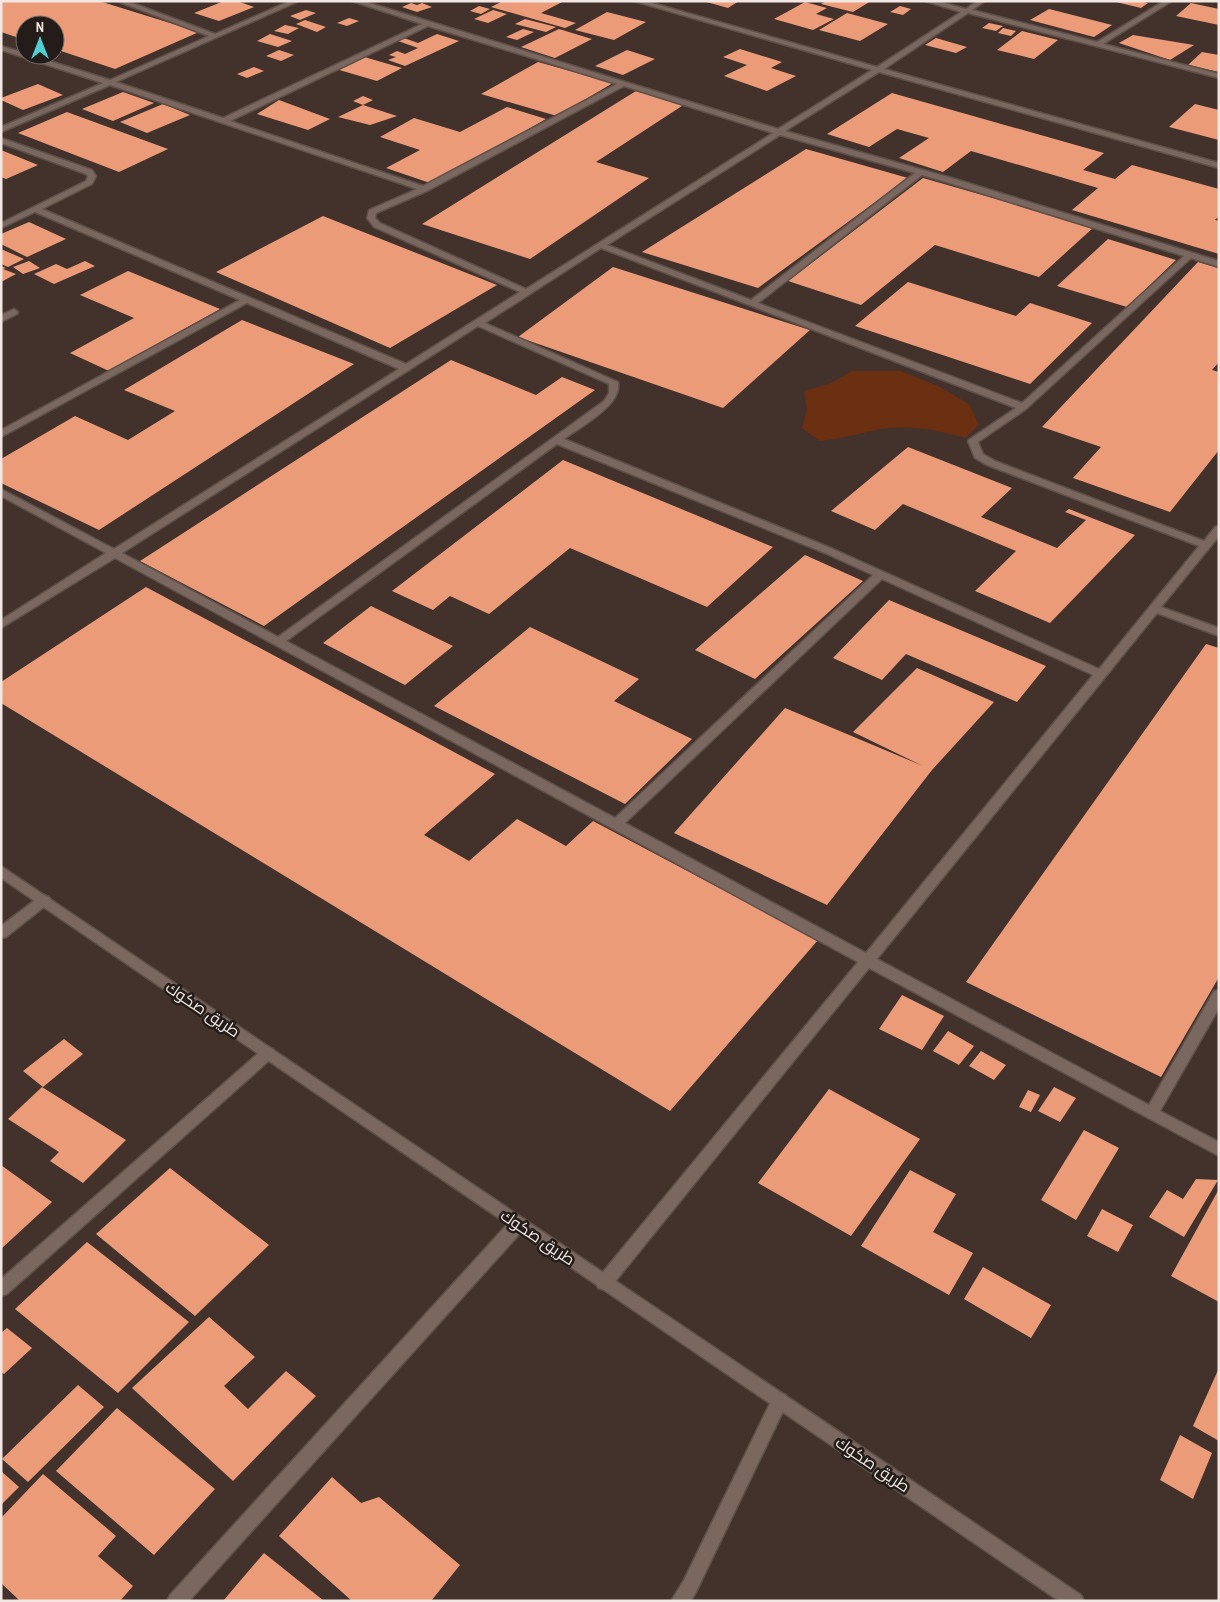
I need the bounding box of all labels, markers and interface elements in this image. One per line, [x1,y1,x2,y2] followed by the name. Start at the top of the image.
[15,15,65,65] north arrow
[36,18,44,36] text: N
[161,976,245,1042] street label: طريق صكوك
[496,1204,580,1270] street label: طريق صكوك
[831,1431,915,1497] street label: طريق صكوك

